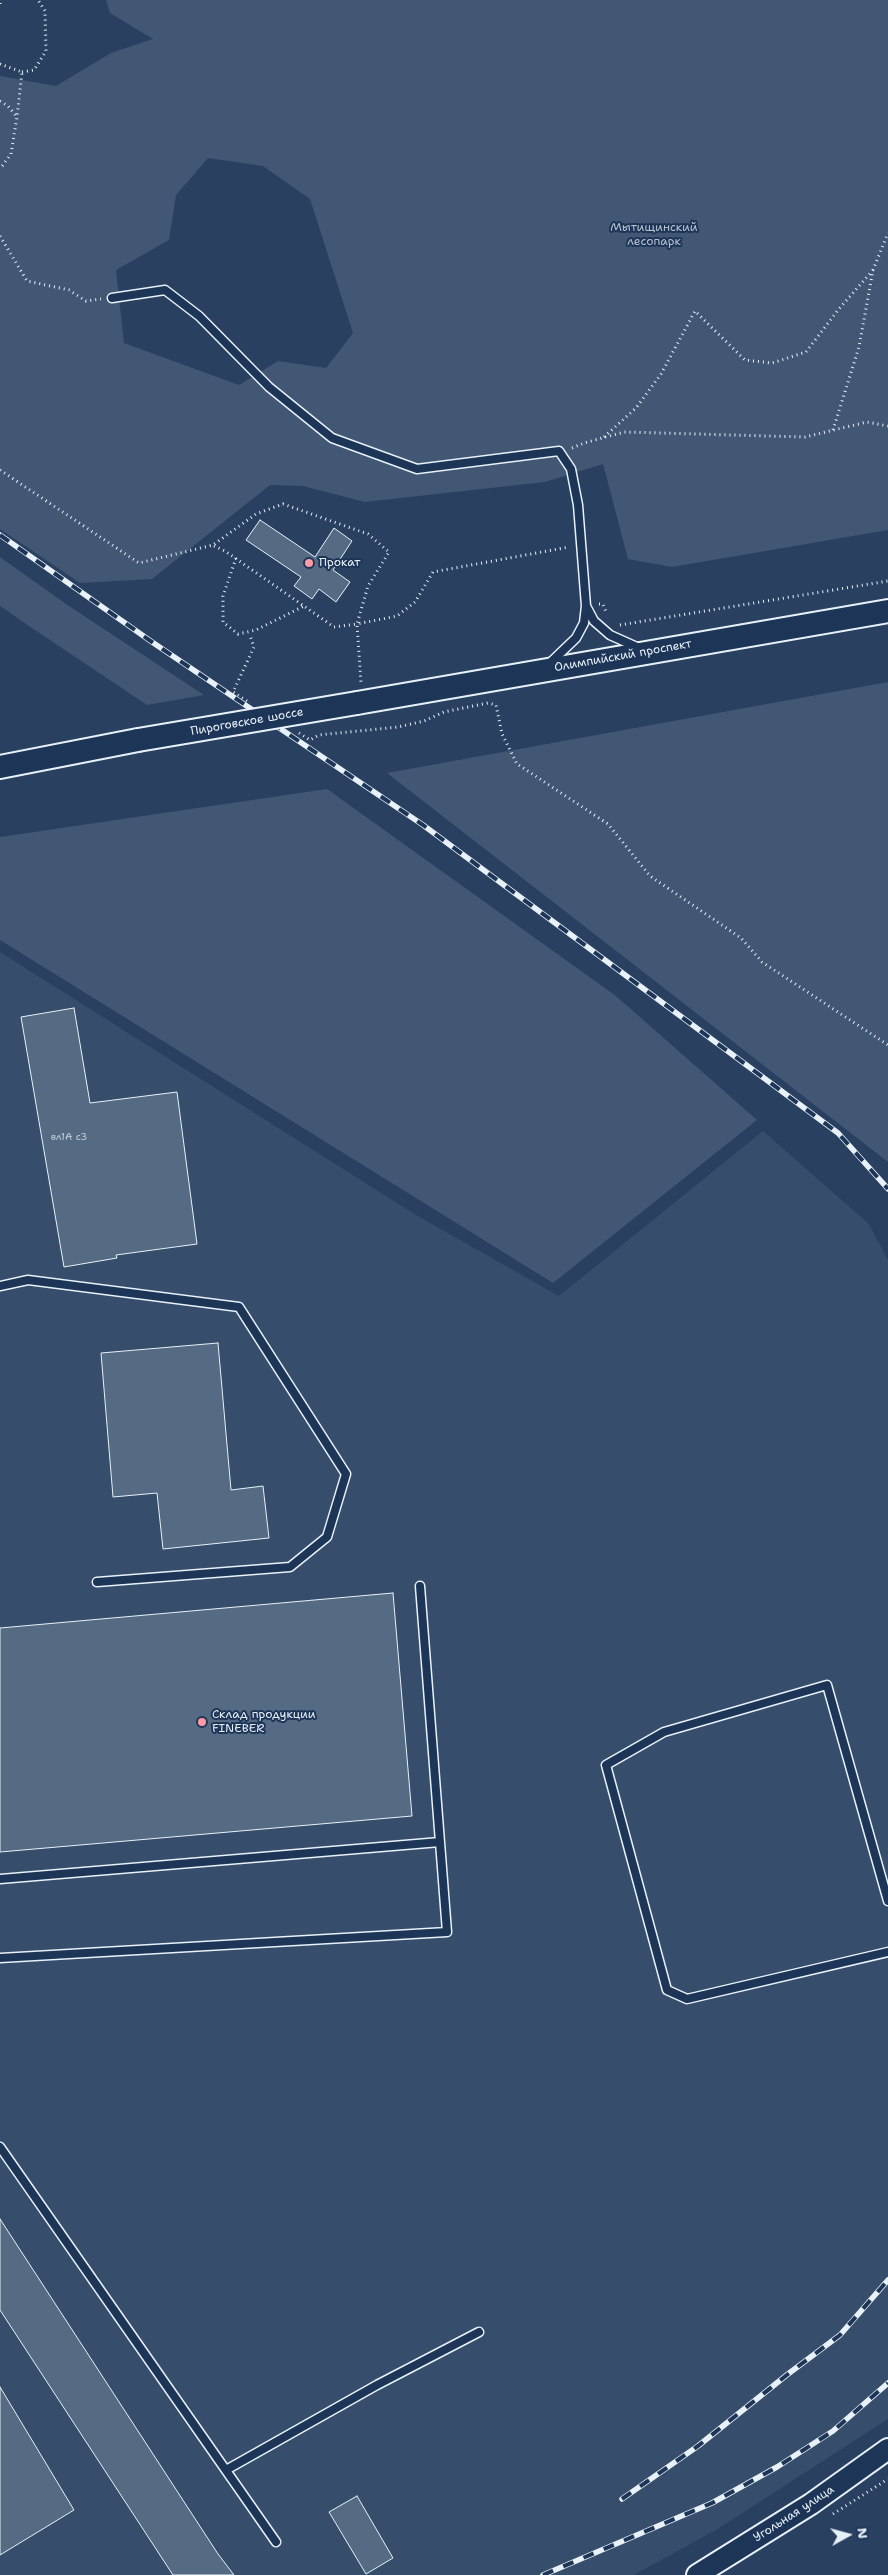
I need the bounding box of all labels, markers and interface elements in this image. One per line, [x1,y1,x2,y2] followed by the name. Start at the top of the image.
[610,221,698,249] park label: Мытищинский лесопарк
[319,556,360,570] place label: Прокат
[303,557,315,569] marker: Прокат
[553,637,693,675] street label: Олимпийский проспект
[189,705,305,739] street label: Пироговское шоссе
[51,1131,87,1143] house number: вл1А с3
[212,1708,316,1736] place label: Склад продукции FINEBER
[196,1716,208,1728] marker: Склад продукции FINEBER
[751,2483,837,2545] street label: Угольная улица
[823,2510,873,2560] north arrow
[853,2527,872,2540] text: N

